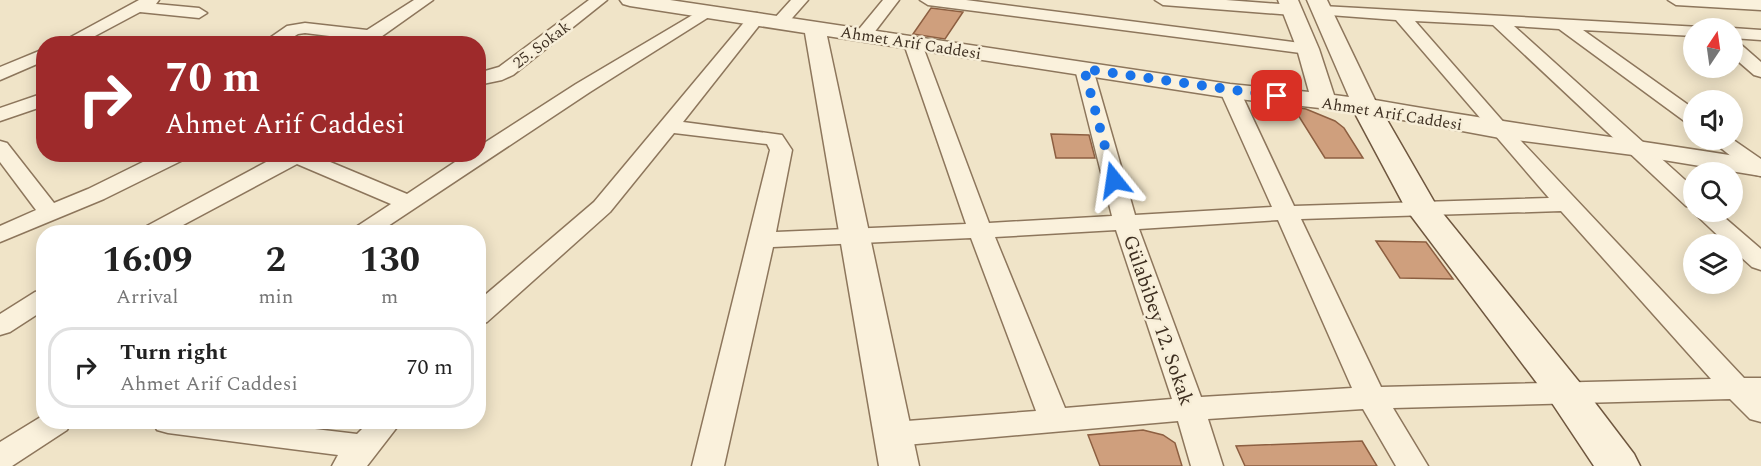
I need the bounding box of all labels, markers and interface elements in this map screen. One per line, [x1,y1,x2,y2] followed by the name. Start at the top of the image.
[508,15,576,74] street label: 25. Sokak
[1683,18,1743,78] north arrow
[1683,18,1743,294] map controls
[839,20,983,66] street label: Ahmet Arif Caddesi
[165,47,260,110] text: 70 m
[66,60,144,138] icon: right
[1251,70,1302,121] pin
[1260,79,1293,112] icon: arrive
[1683,90,1743,150] button: sound
[1320,91,1464,137] street label: Ahmet Arif Caddesi
[165,104,405,146] text: Ahmet Arif Caddesi
[1082,148,1146,212] position arrow
[1683,162,1743,222] button: search
[1115,231,1201,410] street label: Gülabibey 12. Sokak
[102,233,192,288] text: 16:09
[266,233,286,288] text: 2
[359,233,420,288] text: 130
[1683,234,1743,294] button: layers
[116,282,178,312] text: Arrival
[258,282,293,312] text: min
[381,282,398,312] text: m
[120,336,227,369] text: Turn right
[69,351,102,384] icon: right
[407,351,453,384] text: 70 m
[120,369,298,399] text: Ahmet Arif Caddesi

